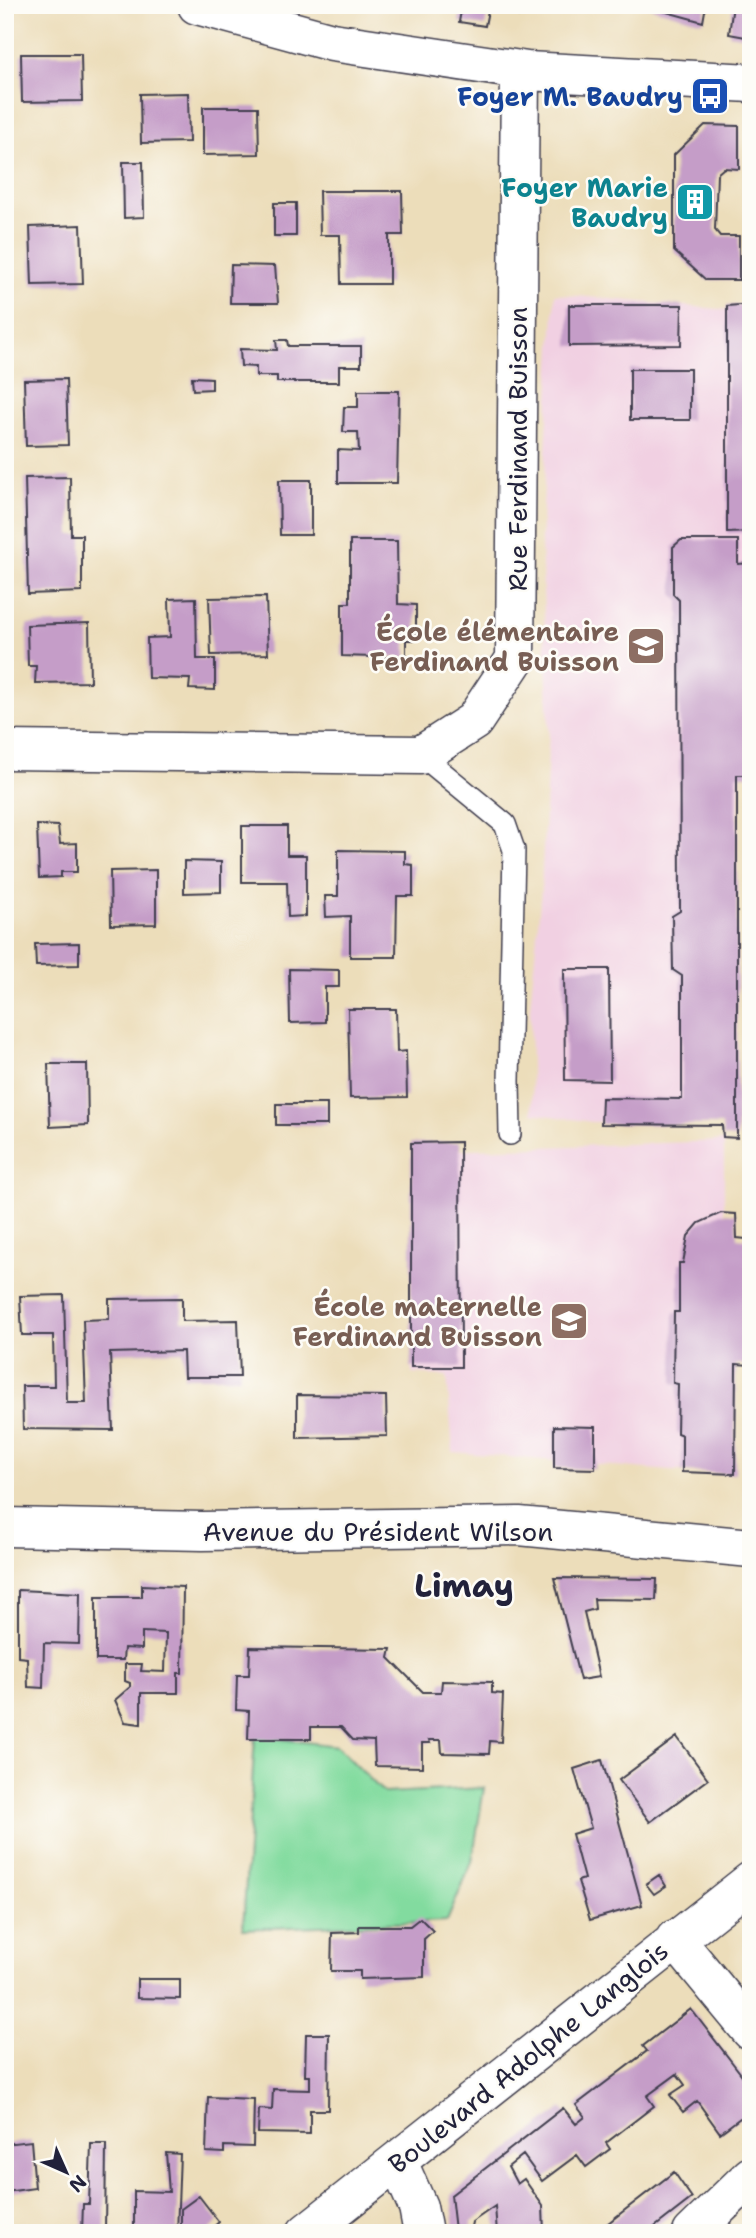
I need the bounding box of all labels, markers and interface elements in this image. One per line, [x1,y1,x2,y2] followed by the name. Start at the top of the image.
[689,75,731,117] bus stop icon: Foyer M. Baudry
[457,79,683,114] place label: Foyer M. Baudry
[501,170,668,235] place label: Foyer Marie Baudry
[674,181,716,223] building icon: Foyer Marie Baudry
[500,307,535,591] street label: Rue Ferdinand Buisson
[370,613,619,679] place label: École élémentaire Ferdinand Buisson
[625,625,667,667] school or university icon: École élémentaire Ferdinand Buisson
[293,1288,542,1354] place label: École maternelle Ferdinand Buisson
[548,1300,590,1342] school or university icon: École maternelle Ferdinand Buisson
[203,1514,553,1549] street label: Avenue du Président Wilson
[414,1563,514,1608] district label: Limay
[381,1933,675,2181] street label: Boulevard Adolphe Langlois
[32,2136,102,2206] north arrow
[64,2170,92,2198] text: N

